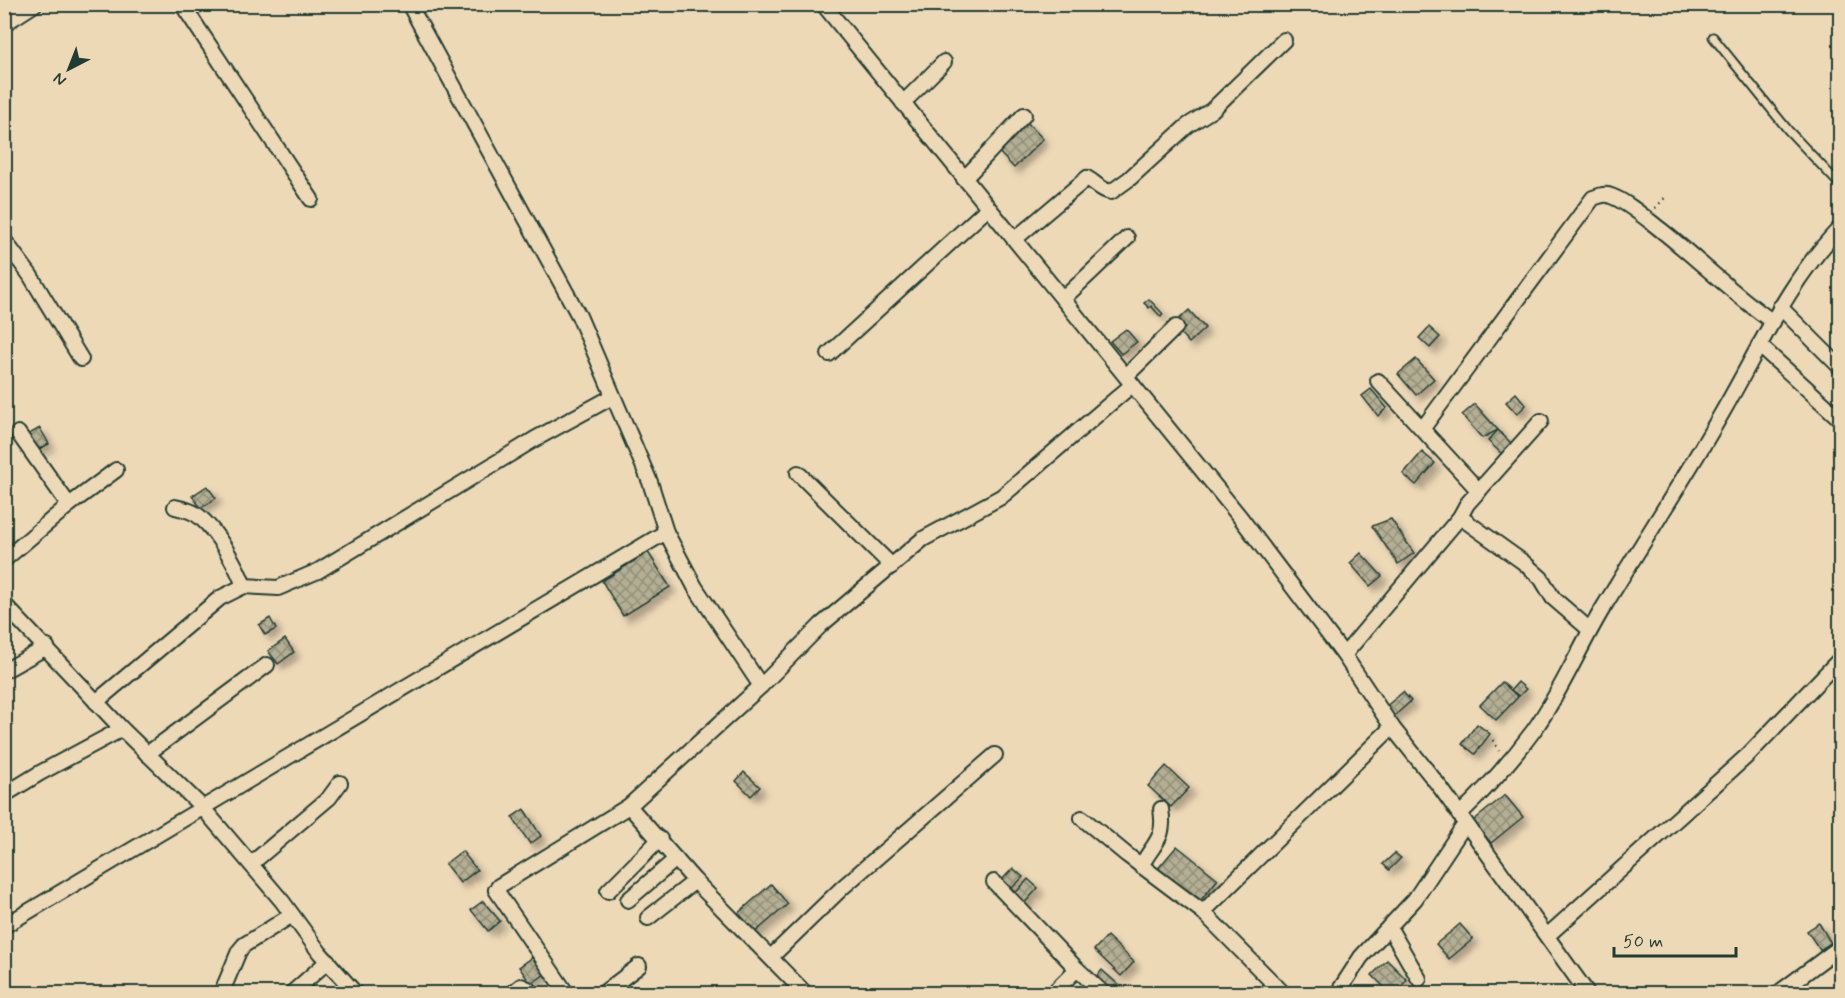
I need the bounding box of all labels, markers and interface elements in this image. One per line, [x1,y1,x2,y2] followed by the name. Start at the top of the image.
[39,39,99,99] north arrow
[49,68,71,90] text: N
[1614,920,1736,958] scale bar
[1623,930,1663,954] text: 50 m

